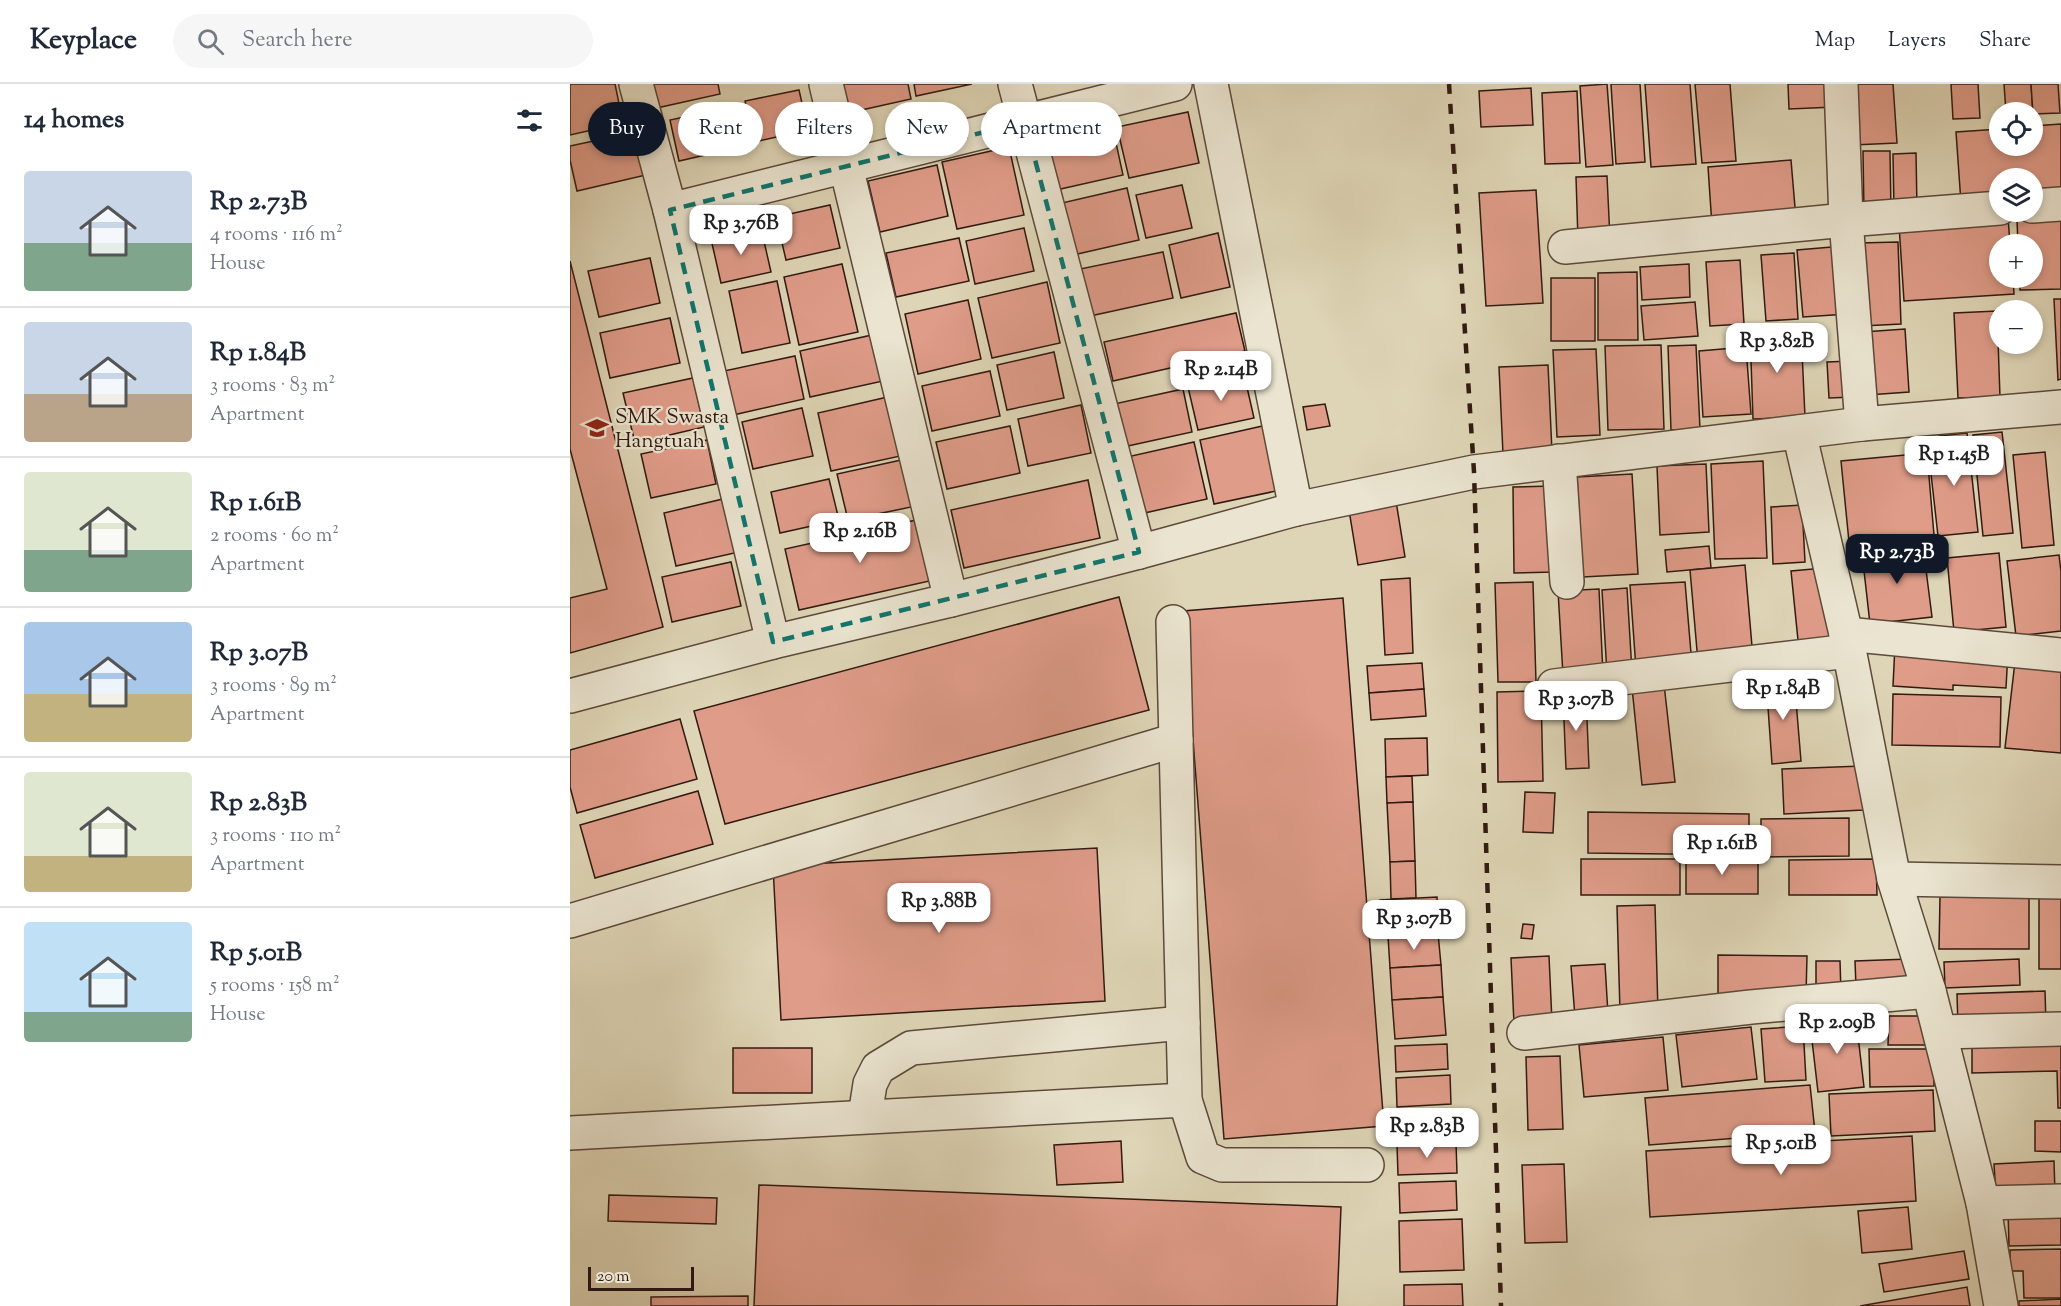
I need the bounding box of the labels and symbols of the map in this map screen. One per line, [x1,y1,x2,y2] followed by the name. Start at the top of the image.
[679,205,803,256] pin: Rp 3.76B
[1715,323,1839,374] pin: Rp 3.82B
[1159,351,1283,402] pin: Rp 2.14B
[615,403,730,457] place label: SMK Swasta Hangtuah
[584,415,610,441] school or university icon: SMK Swasta Hangtuah
[1892,436,2016,487] pin: Rp 1.45B
[798,513,922,564] pin: Rp 2.16B
[1835,534,1959,585] pin: Rp 2.73B
[1721,670,1845,721] pin: Rp 1.84B
[1514,681,1638,732] pin: Rp 3.07B
[1660,825,1784,876] pin: Rp 1.61B
[877,883,1001,934] pin: Rp 3.88B
[1352,900,1476,951] pin: Rp 3.07B
[1775,1004,1899,1055] pin: Rp 2.09B
[1365,1108,1489,1159] pin: Rp 2.83B
[1719,1125,1843,1176] pin: Rp 5.01B
[588,1264,694,1292] scale bar

